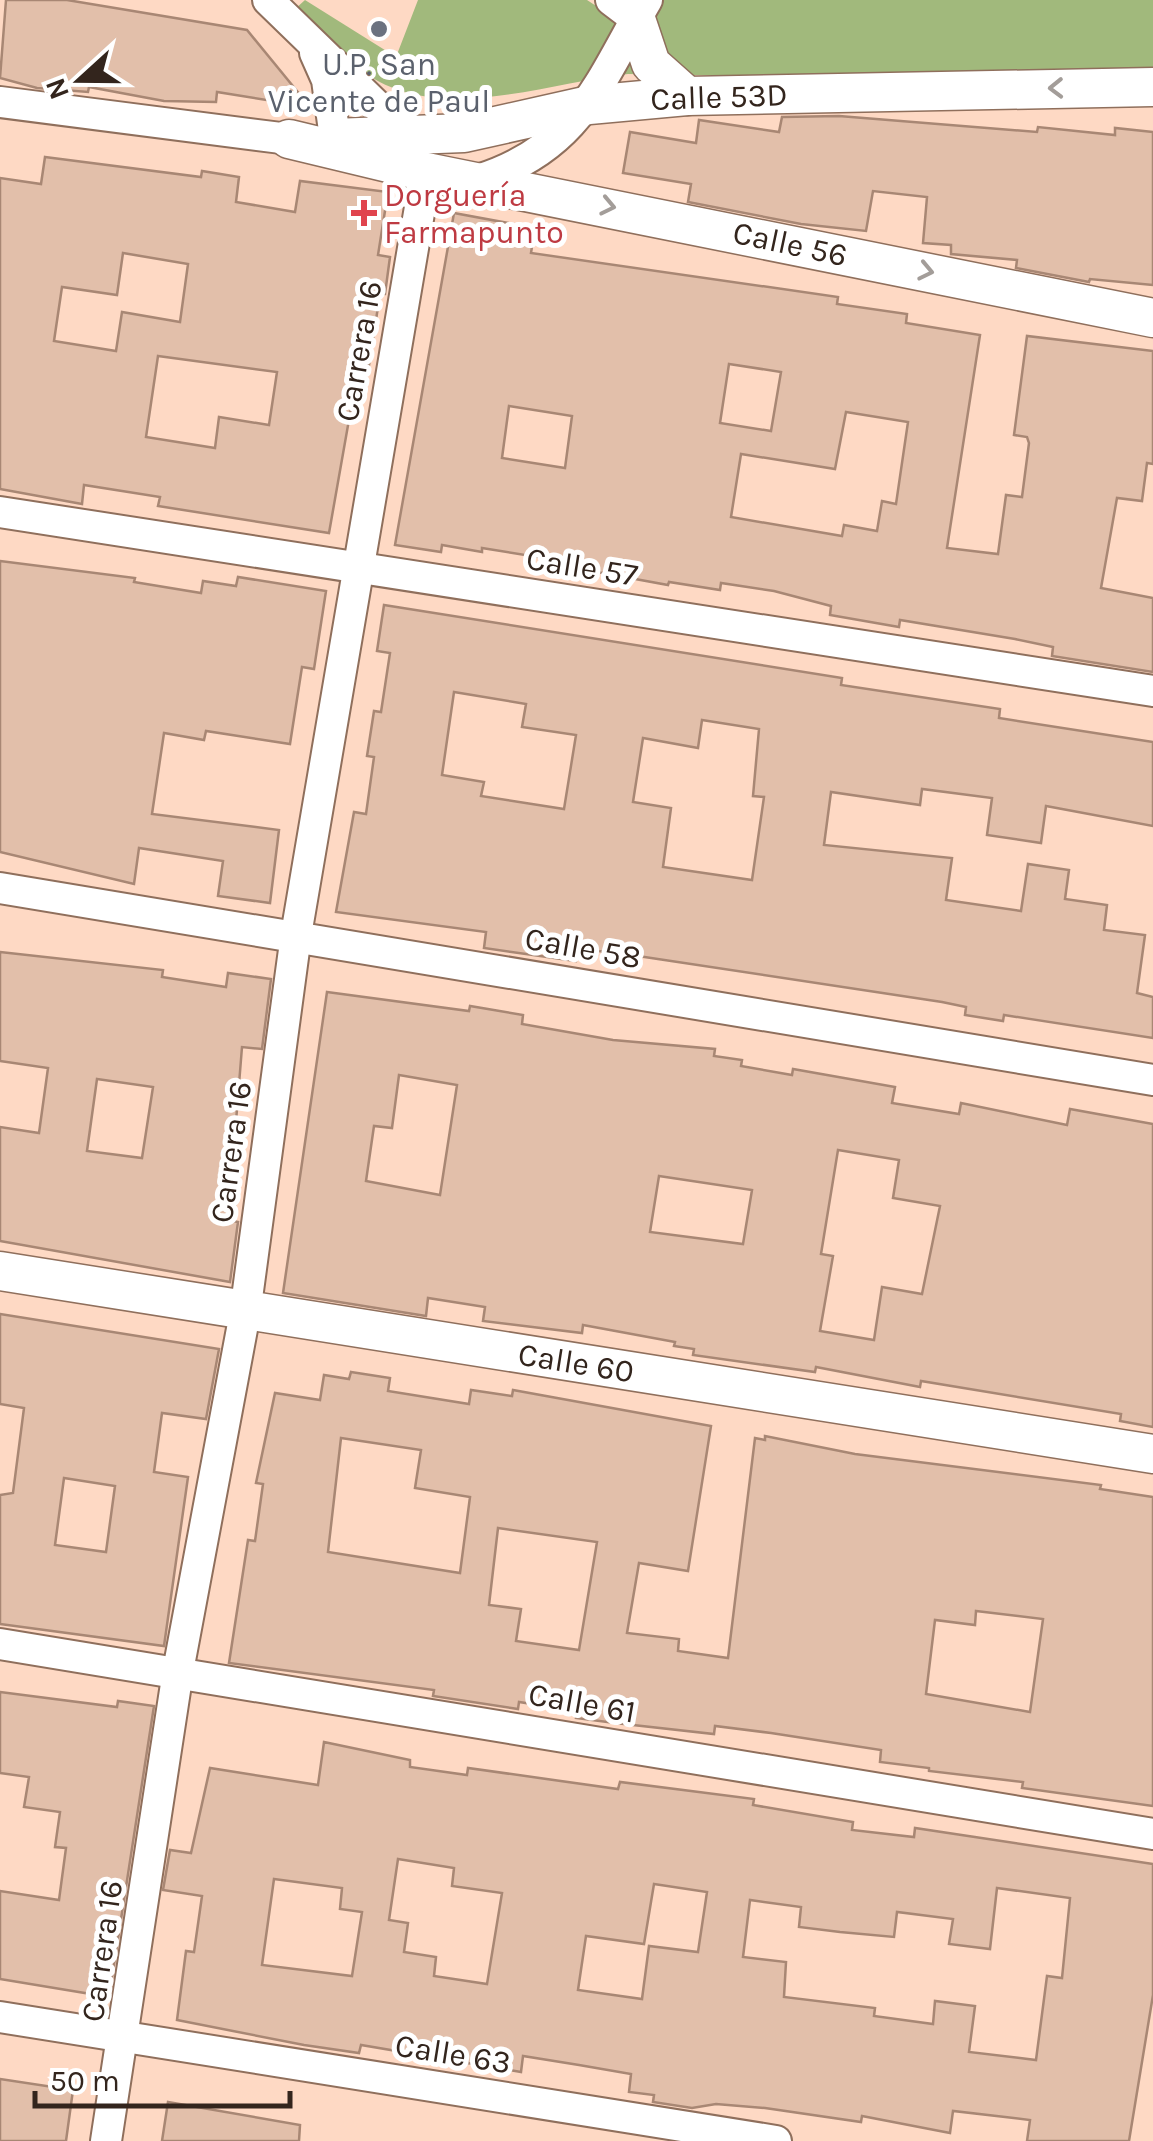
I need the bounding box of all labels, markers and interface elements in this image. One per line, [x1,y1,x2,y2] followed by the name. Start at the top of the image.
[368,18,390,40] marker: U.P. San Vicente de Paul
[30,30,130,130] north arrow
[268,46,490,120] place label: U.P. San Vicente de Paul
[38,73,76,104] text: N
[650,76,788,118] street label: Calle 53D
[1047,78,1063,99] one-way arrow
[384,177,564,251] place label: Dorguería Farmapunto
[599,195,616,216] one-way arrow
[353,202,375,224] marker: Dorguería Farmapunto
[730,214,850,274] street label: Calle 56
[917,260,934,281] one-way arrow
[328,278,390,424] street label: Carrera 16
[524,540,640,594] street label: Calle 57
[522,920,644,976] street label: Calle 58
[203,1079,259,1225] street label: Carrera 16
[516,1336,636,1390] street label: Calle 60
[526,1675,638,1731] street label: Calle 61
[74,1878,130,2024] street label: Carrera 16
[393,2027,513,2081] street label: Calle 63
[35,2046,290,2108] scale bar
[50,2063,120,2099] text: 50 m

